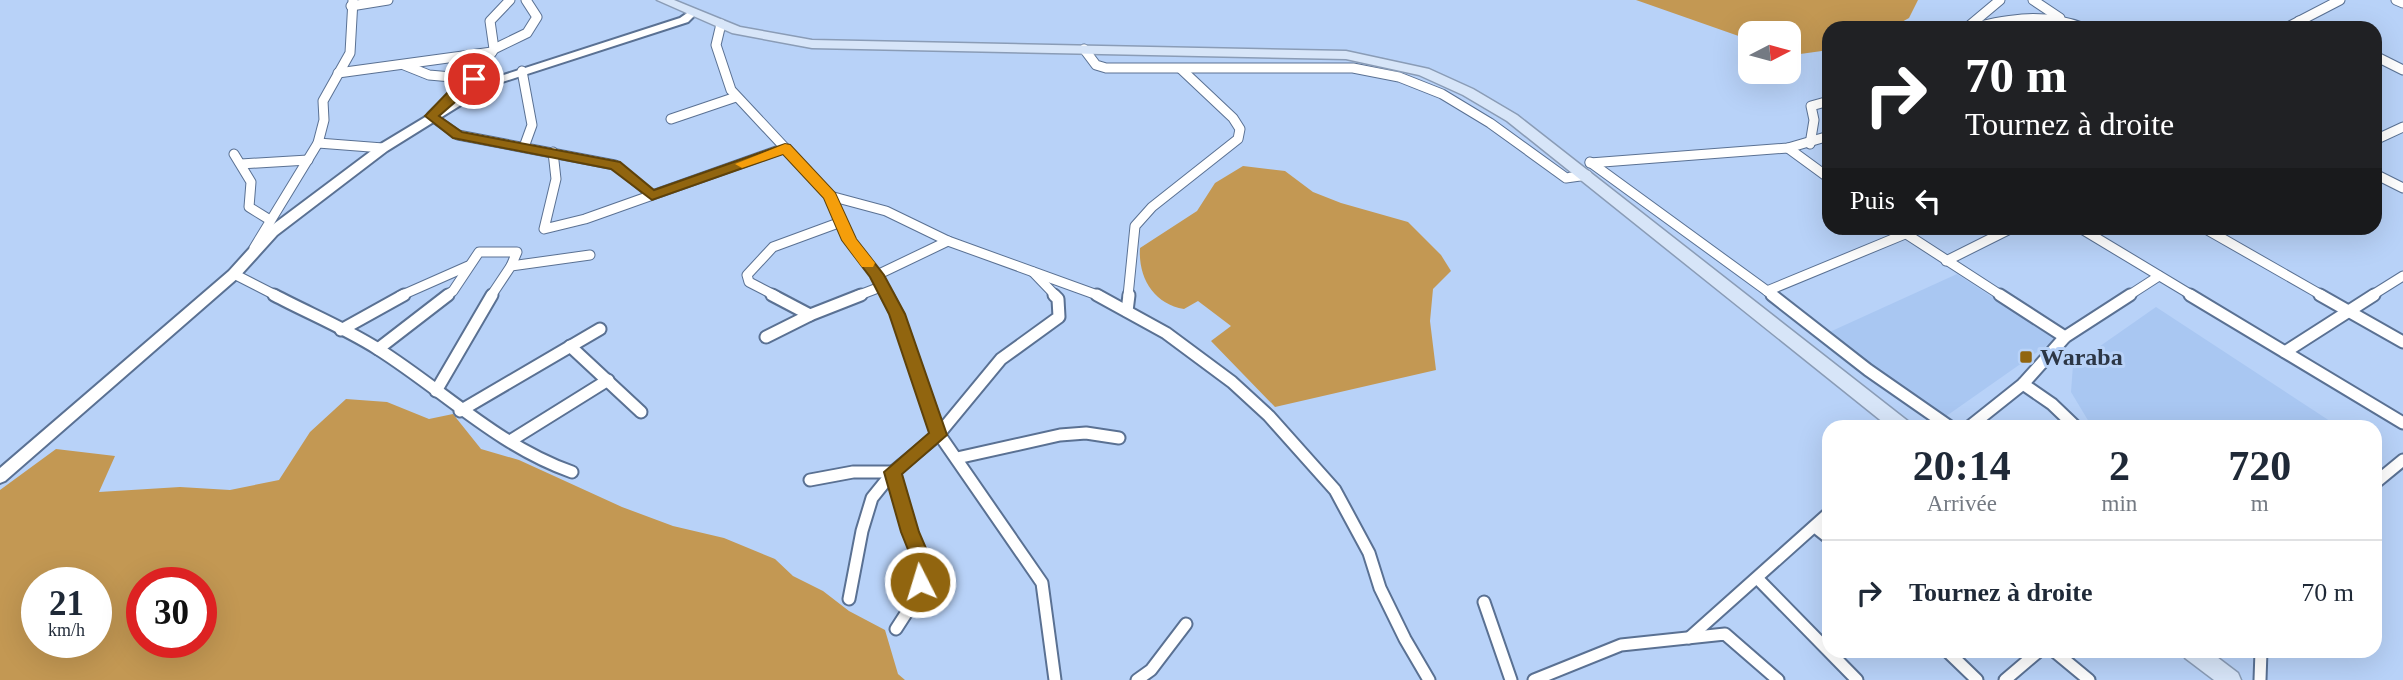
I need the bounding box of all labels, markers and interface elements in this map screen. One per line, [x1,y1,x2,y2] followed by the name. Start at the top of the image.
[1738,21,1801,84] north arrow
[1738,21,1801,84] map controls
[1965,48,2067,103] text: 70 m
[444,49,504,109] pin
[1850,49,1941,140] icon: right
[455,60,493,98] icon: arrive
[1965,106,2174,142] text: Tournez à droite
[1909,182,1947,220] icon: left
[1850,186,1895,215] text: Puis
[2040,344,2123,370] place label: Waraba
[2018,349,2034,365] marker: Waraba
[1913,443,2011,489] text: 20:14
[2109,443,2130,489] text: 2
[2228,443,2291,489] text: 720
[1927,491,1997,516] text: Arrivée
[2102,491,2137,516] text: min
[2251,491,2269,516] text: m
[883,545,957,619] position arrow
[126,567,217,658] speed limit sign: 30
[1850,574,1888,612] icon: right
[1909,578,2092,607] text: Tournez à droite
[2301,578,2354,607] text: 70 m
[49,584,84,623] text: 21
[48,620,85,640] text: km/h

